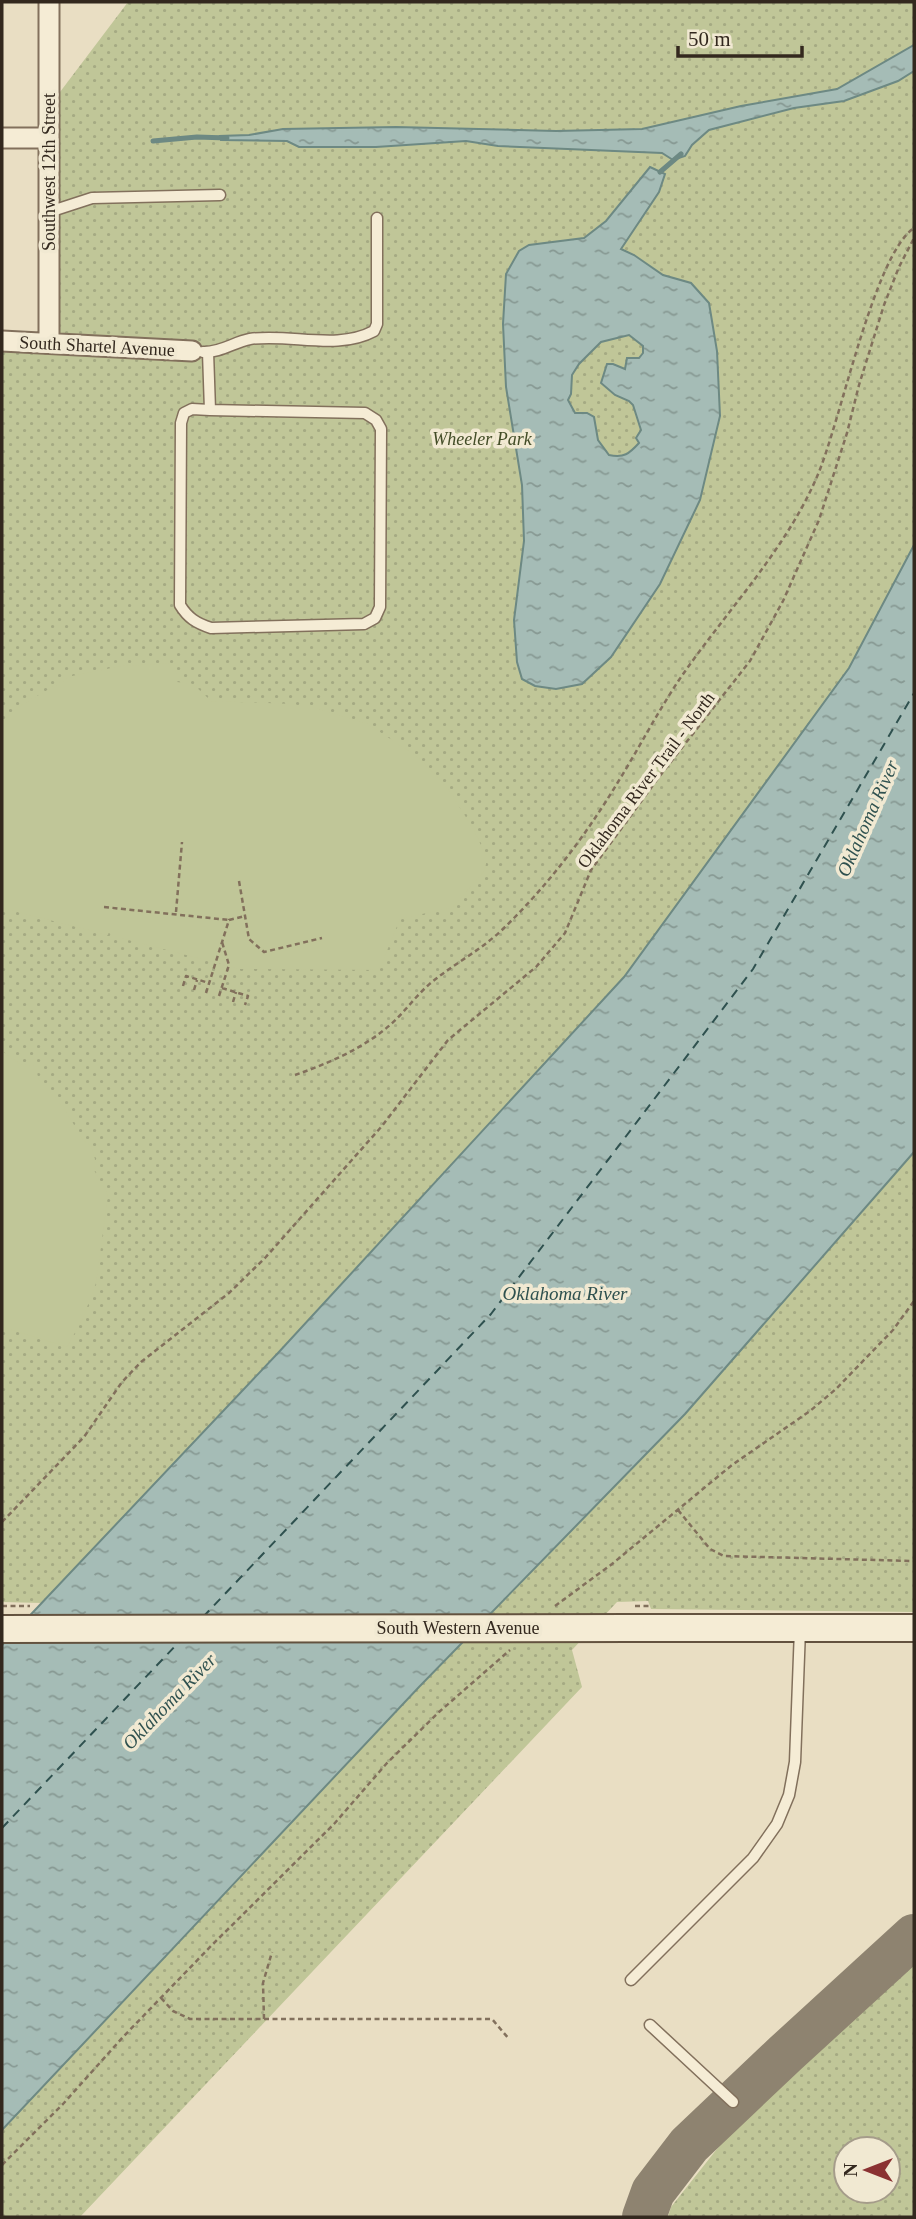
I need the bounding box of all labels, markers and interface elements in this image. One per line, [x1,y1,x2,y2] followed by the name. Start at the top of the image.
[678,14,802,58] scale bar
[688,27,731,51] text: 50 m
[39,93,59,251] street label: Southwest 12th Street
[19,332,175,360] street label: South Shartel Avenue
[432,429,533,449] park label: Wheeler Park
[573,688,719,872] street label: Oklahoma River Trail - North
[832,756,903,880] water label: Oklahoma River
[502,1283,628,1304] water label: Oklahoma River
[377,1618,539,1638] street label: South Western Avenue
[118,1649,221,1754] water label: Oklahoma River
[832,2135,902,2205] north arrow
[840,2163,861,2177] text: N

